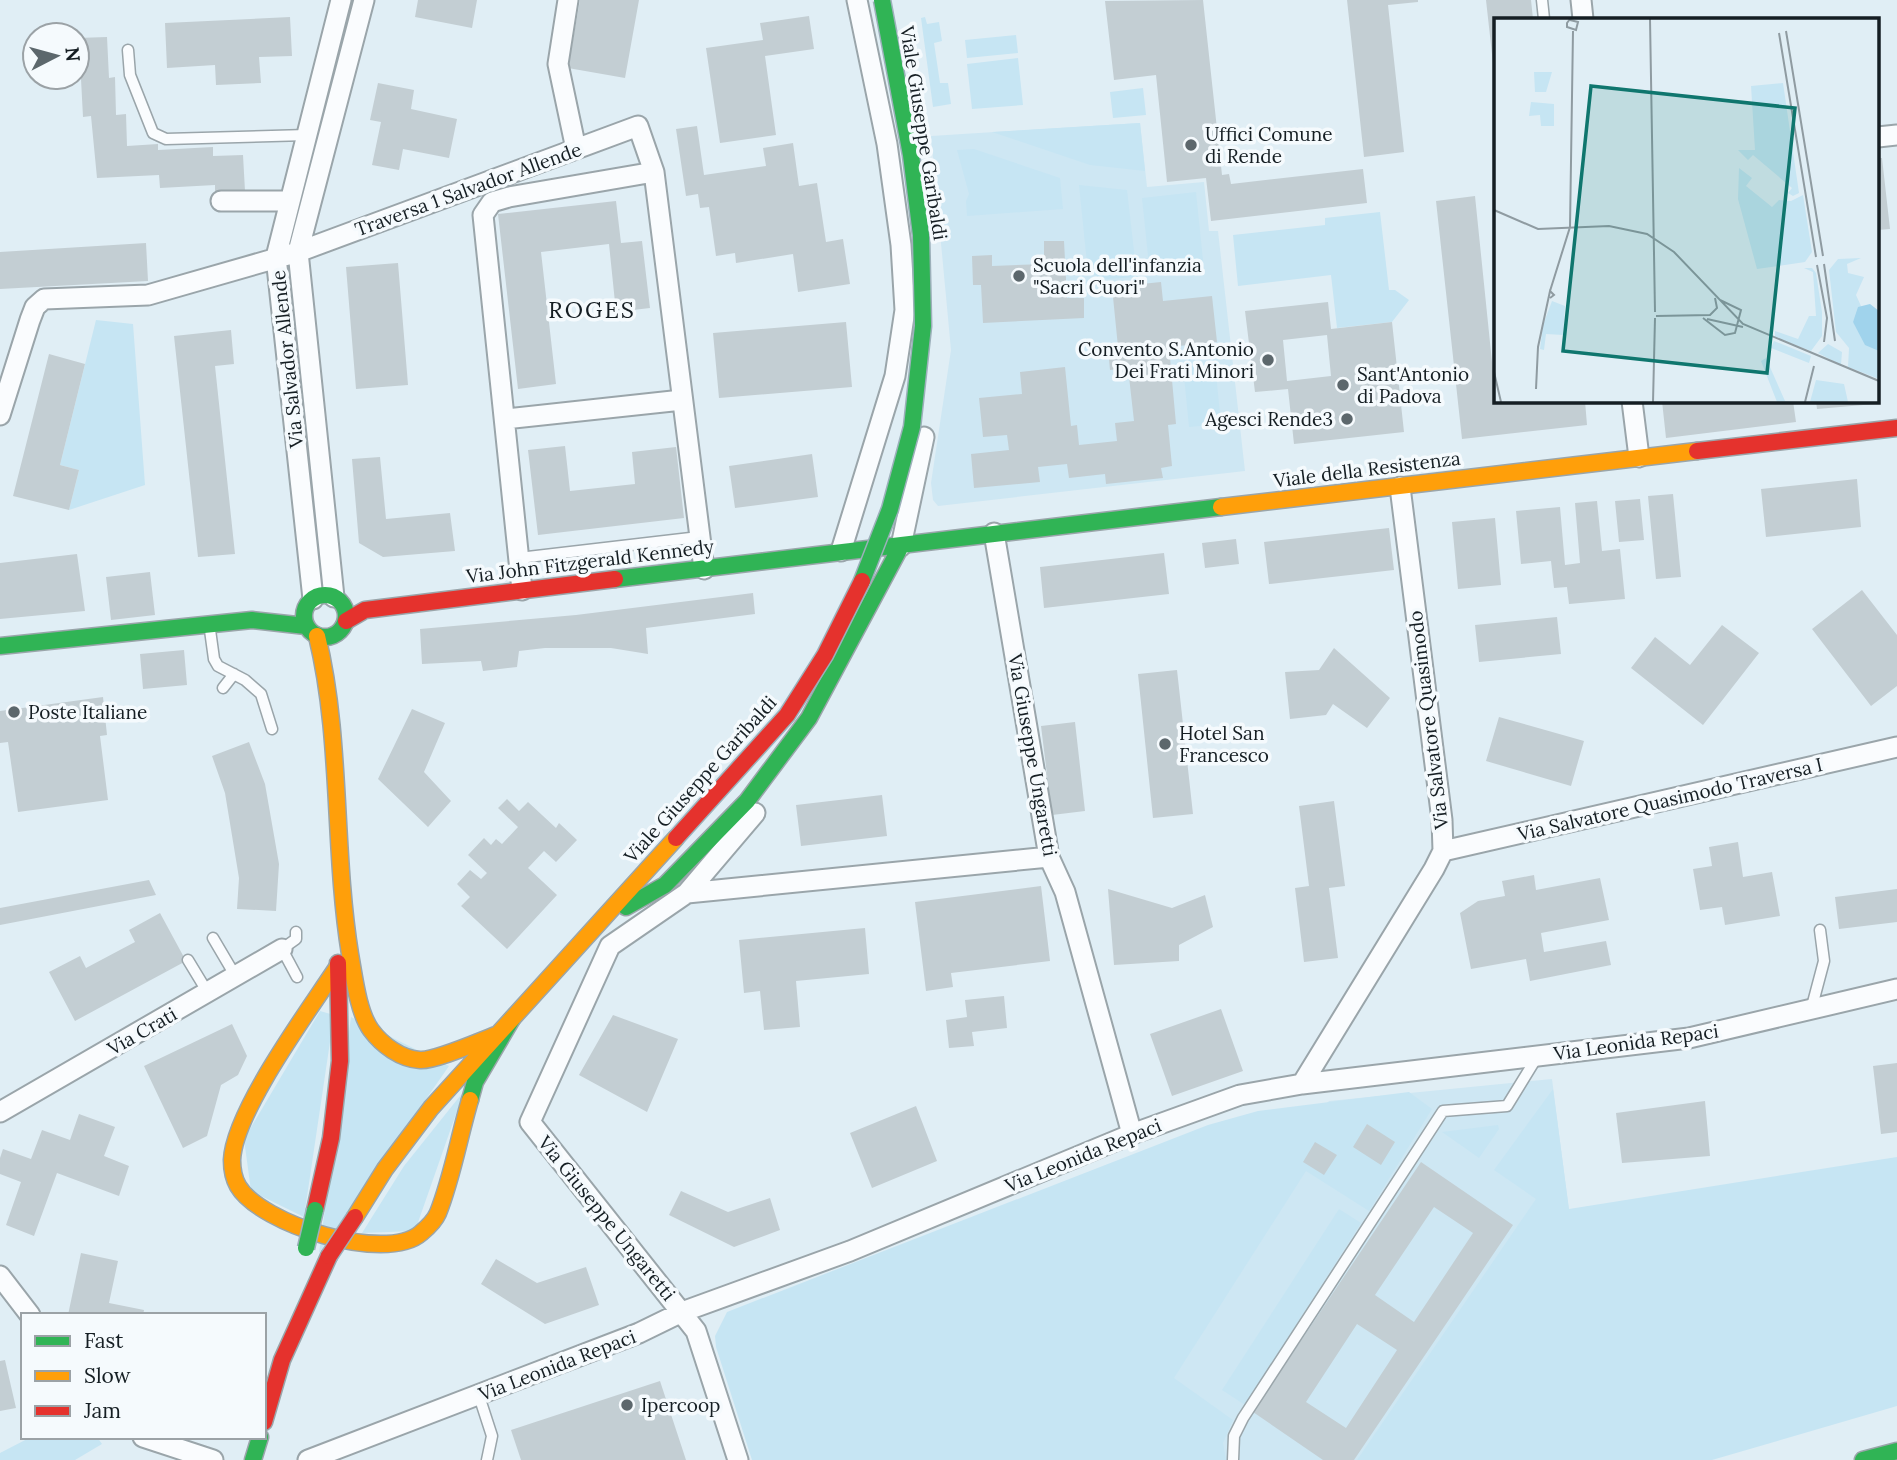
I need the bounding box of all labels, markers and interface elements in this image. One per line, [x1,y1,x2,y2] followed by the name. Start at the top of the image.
[1494,18,1880,402] inset map
[21,21,91,91] north arrow
[895,23,953,242] street label: Viale Giuseppe Garibaldi
[60,46,86,63] text: N
[1205,122,1333,168] place label: Uffici Comune di Rende
[351,137,585,241] street label: Traversa 1 Salvador Allende
[1183,137,1199,153] marker: Uffici Comune di Rende
[1033,253,1202,299] place label: Scuola dell'infanzia "Sacri Cuori"
[1011,268,1027,284] marker: Scuola dell'infanzia "Sacri Cuori"
[266,269,308,450] street label: Via Salvador Allende
[548,295,636,324] district label: ROGES
[1078,337,1254,383] place label: Convento S.Antonio Dei Frati Minori
[1260,352,1276,368] marker: Convento S.Antonio Dei Frati Minori
[1357,362,1469,408] place label: Sant'Antonio di Padova
[1335,377,1351,393] marker: Sant'Antonio di Padova
[1204,407,1333,431] place label: Agesci Rende3
[1339,411,1355,427] marker: Agesci Rende3
[1271,446,1462,493] street label: Viale della Resistenza
[464,534,715,588] street label: Via John Fitzgerald Kennedy
[1403,609,1453,832] street label: Via Salvatore Quasimodo
[1003,651,1063,858] street label: Via Giuseppe Ungaretti
[618,691,781,868] street label: Viale Giuseppe Garibaldi
[28,700,147,724] place label: Poste Italiane
[6,704,22,720] marker: Poste Italiane
[1179,721,1269,767] place label: Hotel San Francesco
[1157,736,1173,752] marker: Hotel San Francesco
[1514,752,1825,846] street label: Via Salvatore Quasimodo Traversa I
[102,1002,181,1061] street label: Via Crati
[1551,1019,1720,1066] street label: Via Leonida Repaci
[1000,1113,1165,1198] street label: Via Leonida Repaci
[533,1130,681,1305] street label: Via Giuseppe Ungaretti
[21,1313,266,1439] legend
[474,1324,639,1406] street label: Via Leonida Repaci
[84,1327,124,1354] text: Fast
[84,1362,131,1389] text: Slow
[641,1393,720,1417] place label: Ipercoop
[83,1397,121,1424] text: Jam
[619,1397,635,1413] marker: Ipercoop

